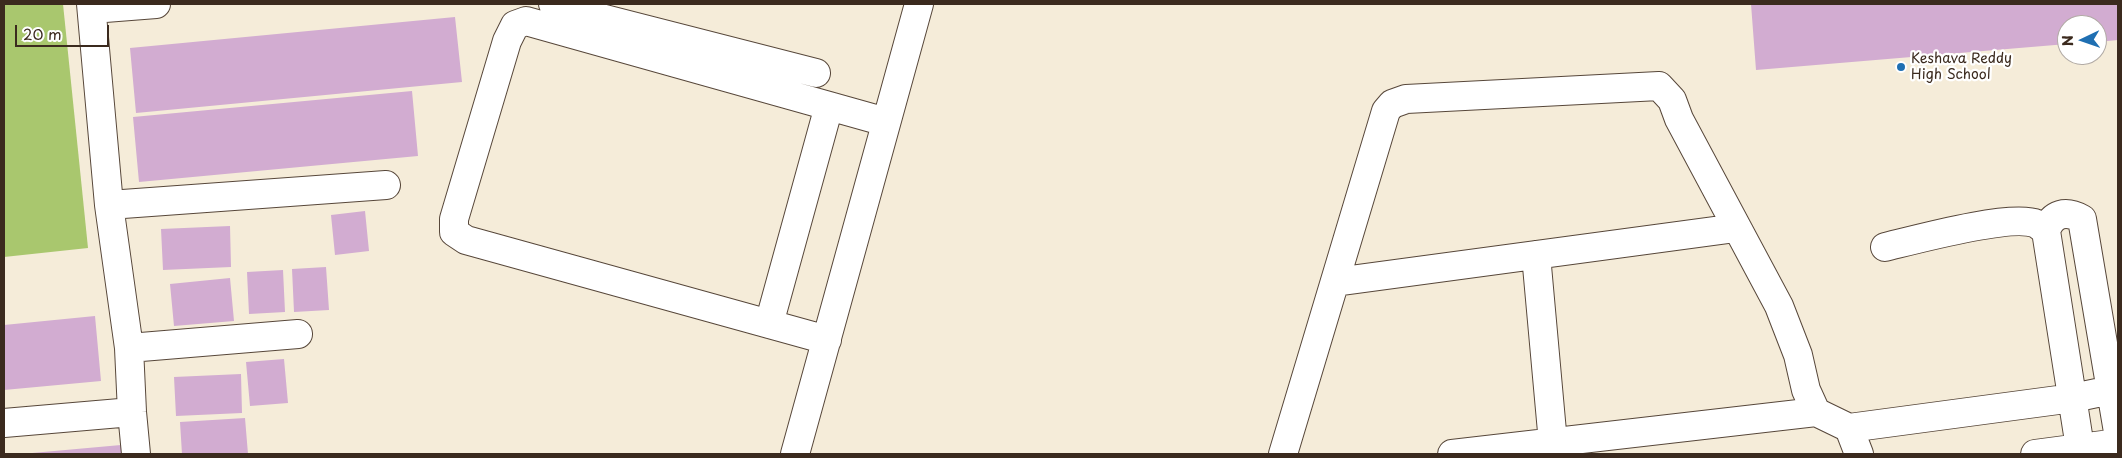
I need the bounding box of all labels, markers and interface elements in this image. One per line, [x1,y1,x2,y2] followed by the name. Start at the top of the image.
[18,15,111,47] scale bar
[2057,15,2107,65] north arrow
[23,22,62,45] text: 20 m
[2057,35,2078,47] text: N
[1911,51,2012,84] place label: Keshava Reddy High School
[1895,61,1907,73] marker: Keshava Reddy High School

